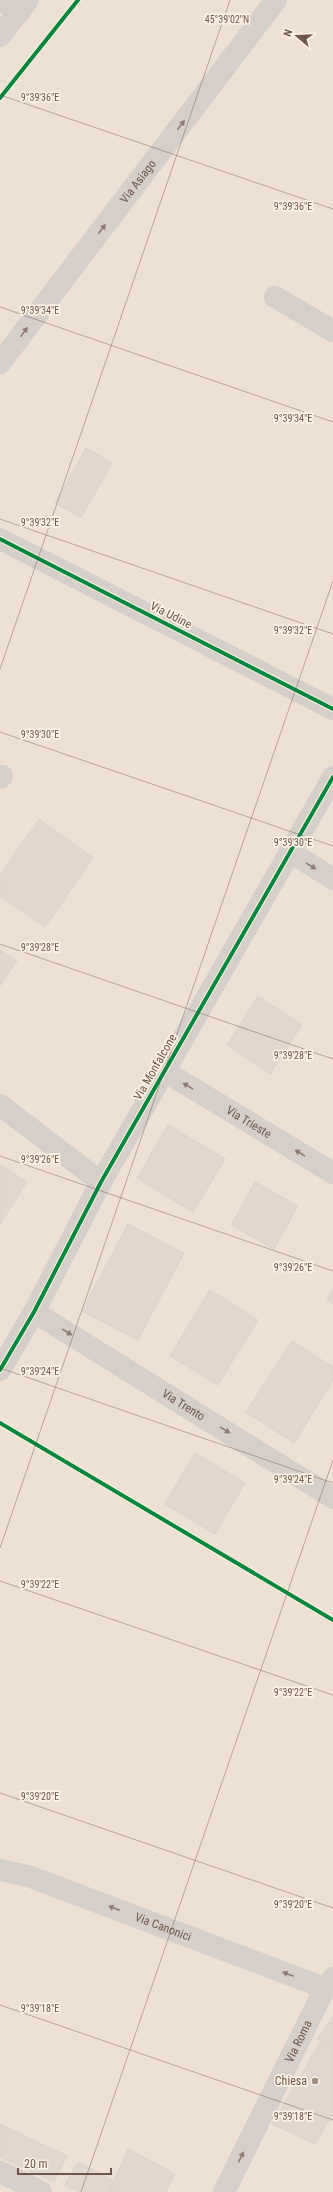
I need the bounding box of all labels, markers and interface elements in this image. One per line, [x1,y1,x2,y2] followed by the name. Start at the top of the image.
[205,14,249,25] text: 45°39'02"N
[277,16,317,56] north arrow
[281,27,295,38] text: N
[21,92,59,103] text: 9°39'36"E
[177,120,185,131] one-way arrow
[117,157,159,206] street label: Via Asiago
[274,201,312,212] text: 9°39'36"E
[98,223,107,234] one-way arrow
[21,305,59,316] text: 9°39'34"E
[19,327,28,338] one-way arrow
[274,413,312,424] text: 9°39'34"E
[21,517,59,528] text: 9°39'32"E
[148,599,194,632] street label: Via Udine
[274,625,312,636] text: 9°39'32"E
[21,729,59,740] text: 9°39'30"E
[274,837,312,848] text: 9°39'30"E
[305,862,317,869] one-way arrow
[21,942,59,953] text: 9°39'28"E
[130,1031,180,1103] street label: Via Monfalcone
[274,1050,312,1061] text: 9°39'28"E
[182,1082,194,1089] one-way arrow
[224,1103,274,1141] street label: Via Trieste
[294,1149,306,1156] one-way arrow
[21,1154,59,1165] text: 9°39'26"E
[274,1262,312,1273] text: 9°39'26"E
[62,1328,72,1336] one-way arrow
[21,1366,59,1377] text: 9°39'24"E
[159,1386,208,1424] street label: Via Trento
[219,1427,231,1434] one-way arrow
[274,1474,312,1485] text: 9°39'24"E
[21,1579,59,1590] text: 9°39'22"E
[274,1687,312,1698] text: 9°39'22"E
[21,1791,59,1802] text: 9°39'20"E
[274,1899,312,1910] text: 9°39'20"E
[108,1905,120,1911] one-way arrow
[133,1910,193,1944] street label: Via Canonici
[282,1971,294,1977] one-way arrow
[21,2003,59,2014] text: 9°39'18"E
[282,2018,315,2065] street label: Via Roma
[275,2074,307,2088] place label: Chiesa
[310,2076,320,2086] marker: Chiesa
[274,2111,312,2122] text: 9°39'18"E
[18,2150,111,2176] scale bar
[238,2152,245,2163] one-way arrow
[24,2157,48,2171] text: 20 m

